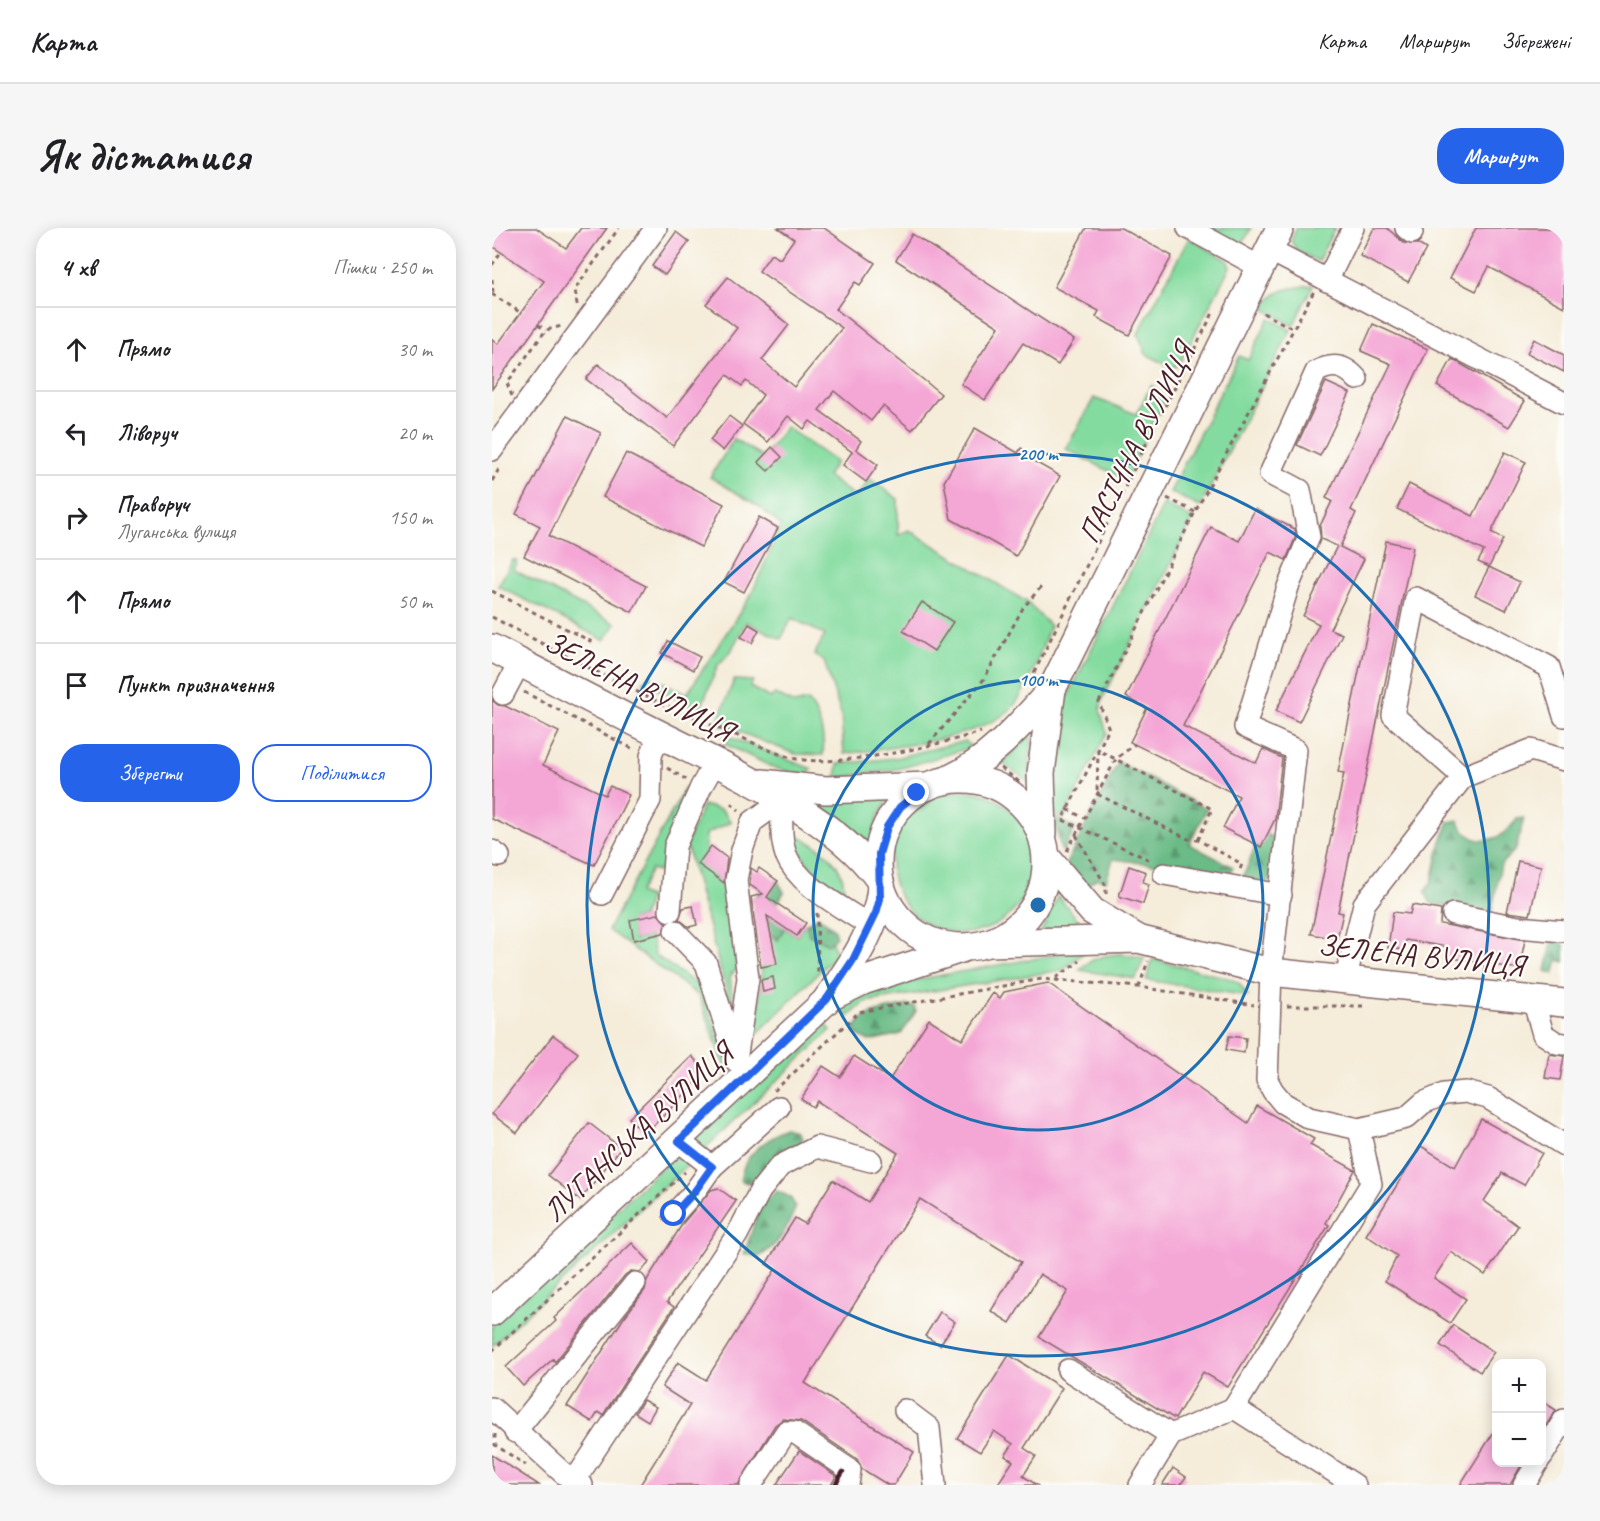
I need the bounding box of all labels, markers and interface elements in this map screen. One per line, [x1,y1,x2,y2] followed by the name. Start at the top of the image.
[30,24,97,59] text: Карта
[1318,28,1366,54] text: Карта
[1399,28,1469,54] text: Маршрут
[1502,28,1570,54] text: Збережені
[1437,128,1564,184] button: Маршрут
[36,130,250,183] text: Як дістатися
[60,251,95,284] text: 4 хв
[333,255,432,280] text: Пішки · 250 m
[60,333,93,366] icon: ahead
[1069,333,1205,549] street label: ПАСІЧНА ВУЛИЦЯ
[117,335,169,363] text: Прямо
[398,337,432,362] text: 30 m
[60,417,93,450] icon: left
[117,419,177,447] text: Ліворуч
[398,421,432,446] text: 20 m
[1019,443,1059,465] text: 200 m
[117,491,189,519] text: Праворуч
[60,501,93,534] icon: right
[389,505,432,530] text: 150 m
[117,519,235,544] text: Луганська вулиця
[60,585,93,618] icon: ahead
[117,587,169,615] text: Прямо
[398,589,432,614] text: 50 m
[538,622,743,752] street label: ЗЕЛЕНА ВУЛИЦЯ
[60,669,93,702] icon: arrive
[1019,669,1059,691] text: 100 m
[117,671,274,699] text: Пункт призначення
[60,744,240,802] button: Зберегти
[252,744,432,802] button: Поділитися
[903,779,929,805] route end
[1028,895,1048,915] centre of rings
[1316,925,1530,985] street label: ЗЕЛЕНА ВУЛИЦЯ
[535,1032,744,1230] street label: ЛУГАНСЬКА ВУЛИЦЯ
[660,1200,686,1226] route start
[1492,1359,1546,1467] map controls
[1492,1359,1546,1413] button: +
[1492,1413,1546,1467] button: −

